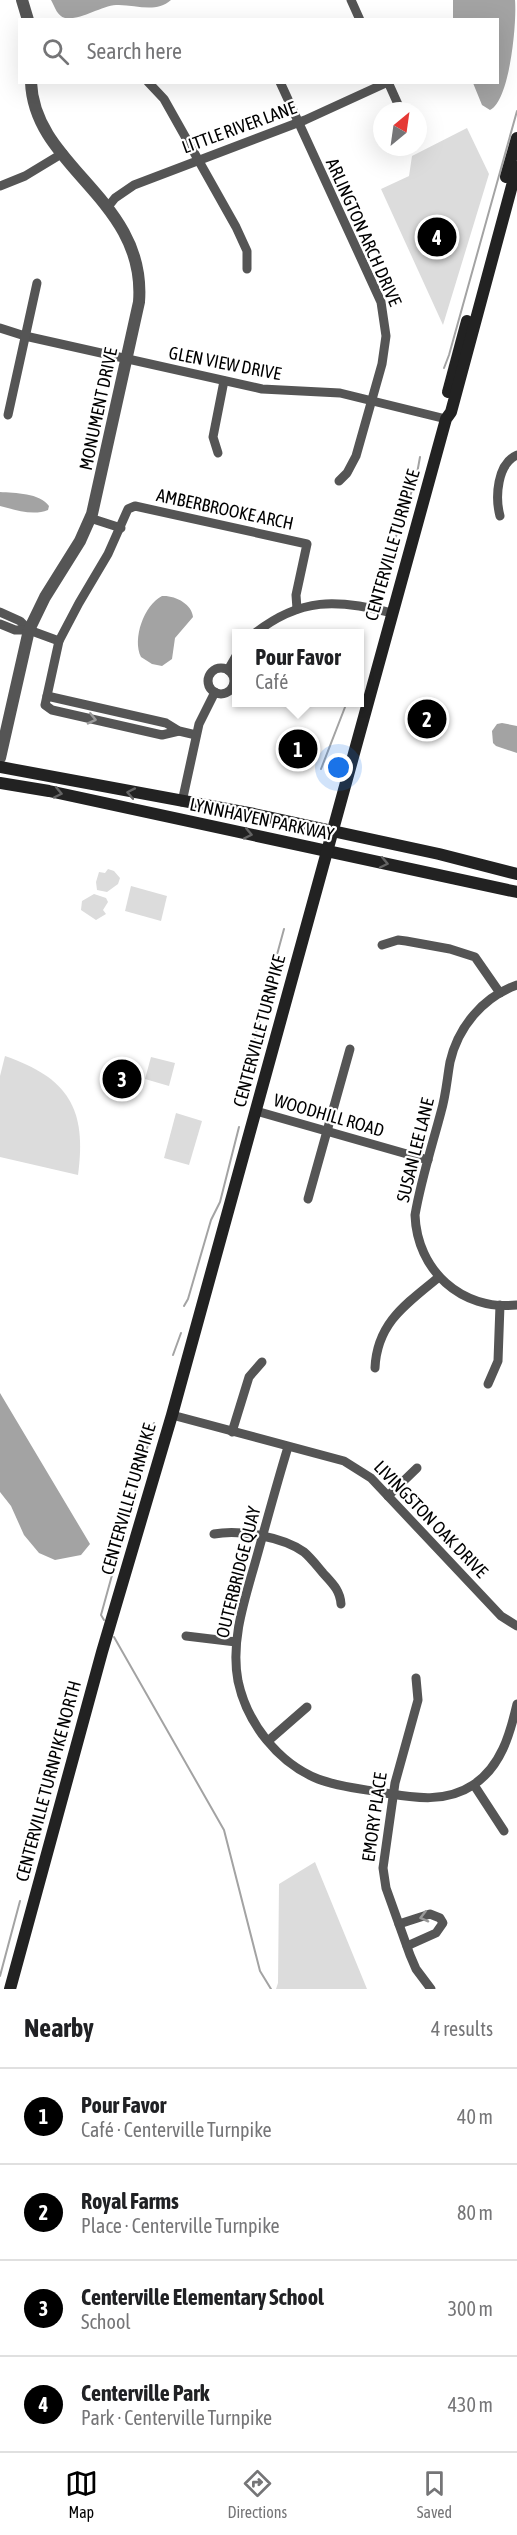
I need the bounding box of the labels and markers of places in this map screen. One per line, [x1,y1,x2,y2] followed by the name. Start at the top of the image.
[418,214,456,260] pin: 4
[408,696,446,742] pin: 2
[278,726,318,771] pin: 1
[102,1056,142,1102] pin: 3

